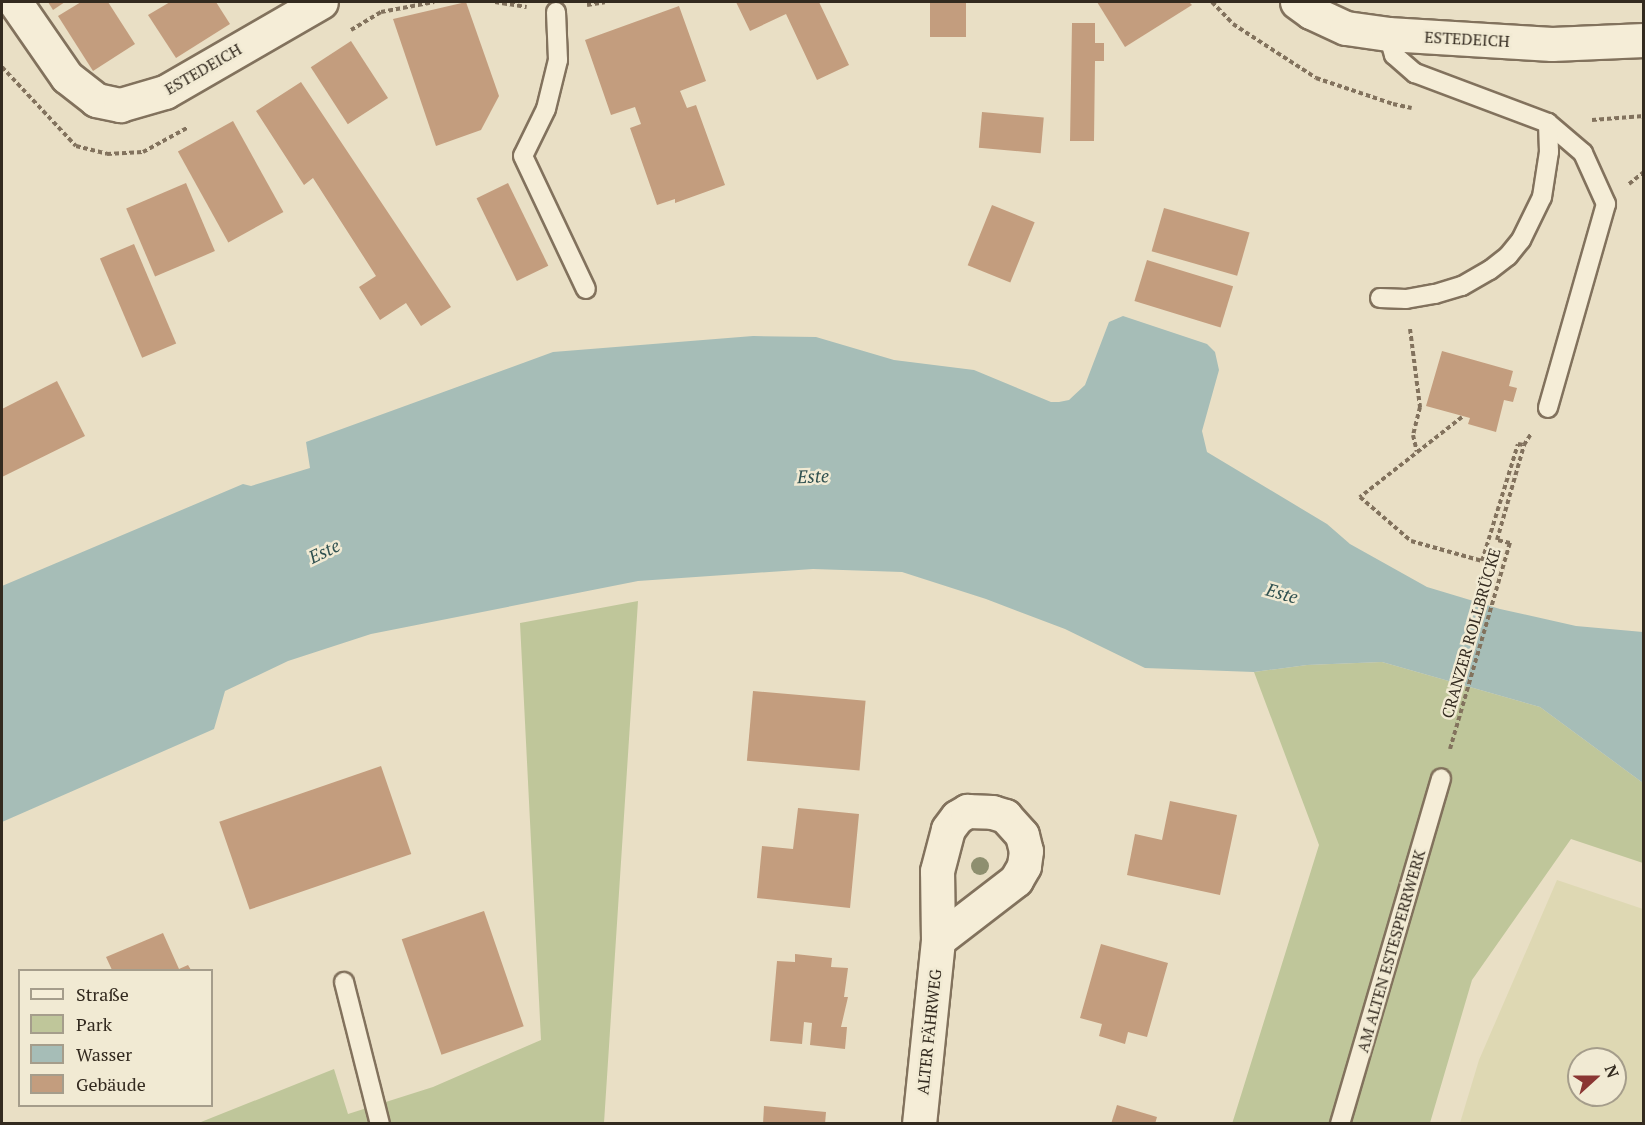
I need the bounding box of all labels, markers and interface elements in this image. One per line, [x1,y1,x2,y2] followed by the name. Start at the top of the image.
[1424,27,1510,51] street label: ESTEDEICH
[161,39,245,99] street label: ESTEDEICH
[797,465,829,487] water label: Este
[305,534,343,568] water label: Este
[1437,546,1505,720] street label: CRANZER ROLLBRÜCKE
[1264,578,1300,608] water label: Este
[1353,847,1429,1055] street label: AM ALTEN ESTESPERRWERK
[913,968,945,1096] street label: ALTER FÄHRWEG
[18,969,213,1107] legend
[76,982,129,1006] text: Straße
[76,1012,112,1036] text: Park
[76,1042,132,1066] text: Wasser
[1567,1047,1627,1107] north arrow
[1599,1062,1624,1081] text: N
[76,1072,146,1096] text: Gebäude

